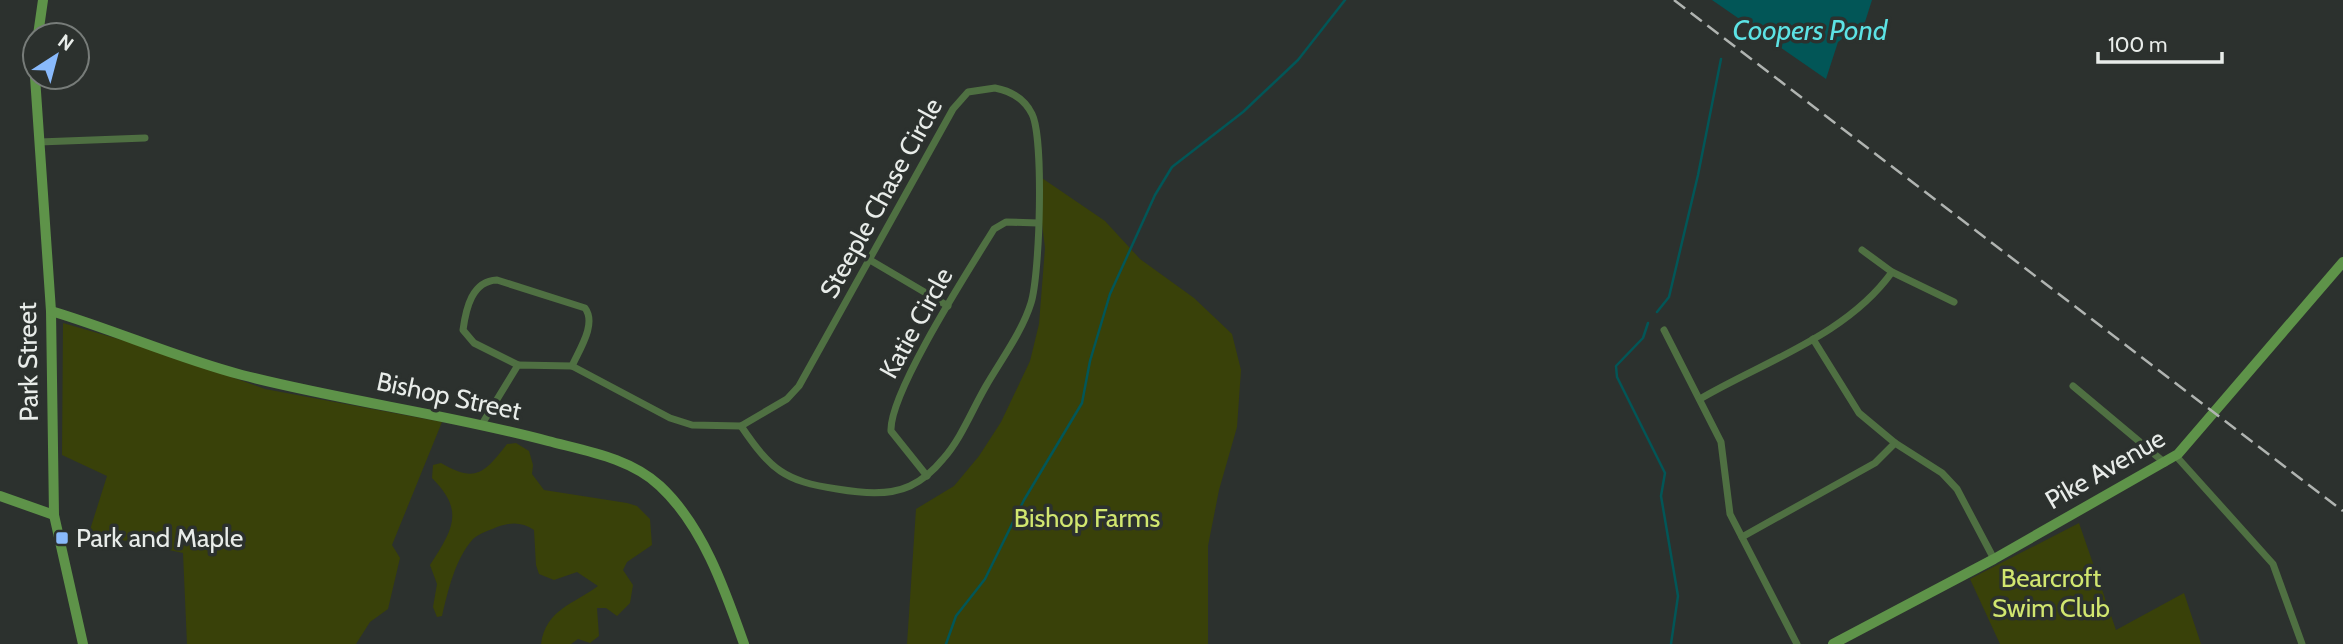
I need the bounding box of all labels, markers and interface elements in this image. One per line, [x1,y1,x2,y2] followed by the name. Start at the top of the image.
[1732,13,1889,47] water label: Coopers Pond
[21,21,91,91] north arrow
[2098,21,2222,65] scale bar
[54,29,78,56] text: N
[2108,32,2167,57] text: 100 m
[813,92,949,304] street label: Steeple Chase Circle
[873,262,959,384] street label: Katie Circle
[11,302,45,422] street label: Park Street
[374,365,525,427] street label: Bishop Street
[2039,422,2171,516] street label: Pike Avenue
[1014,502,1161,534] park label: Bishop Farms
[76,522,243,554] place label: Park and Maple
[54,530,70,546] marker: Park and Maple
[1992,562,2110,624] park label: Bearcroft Swim Club

